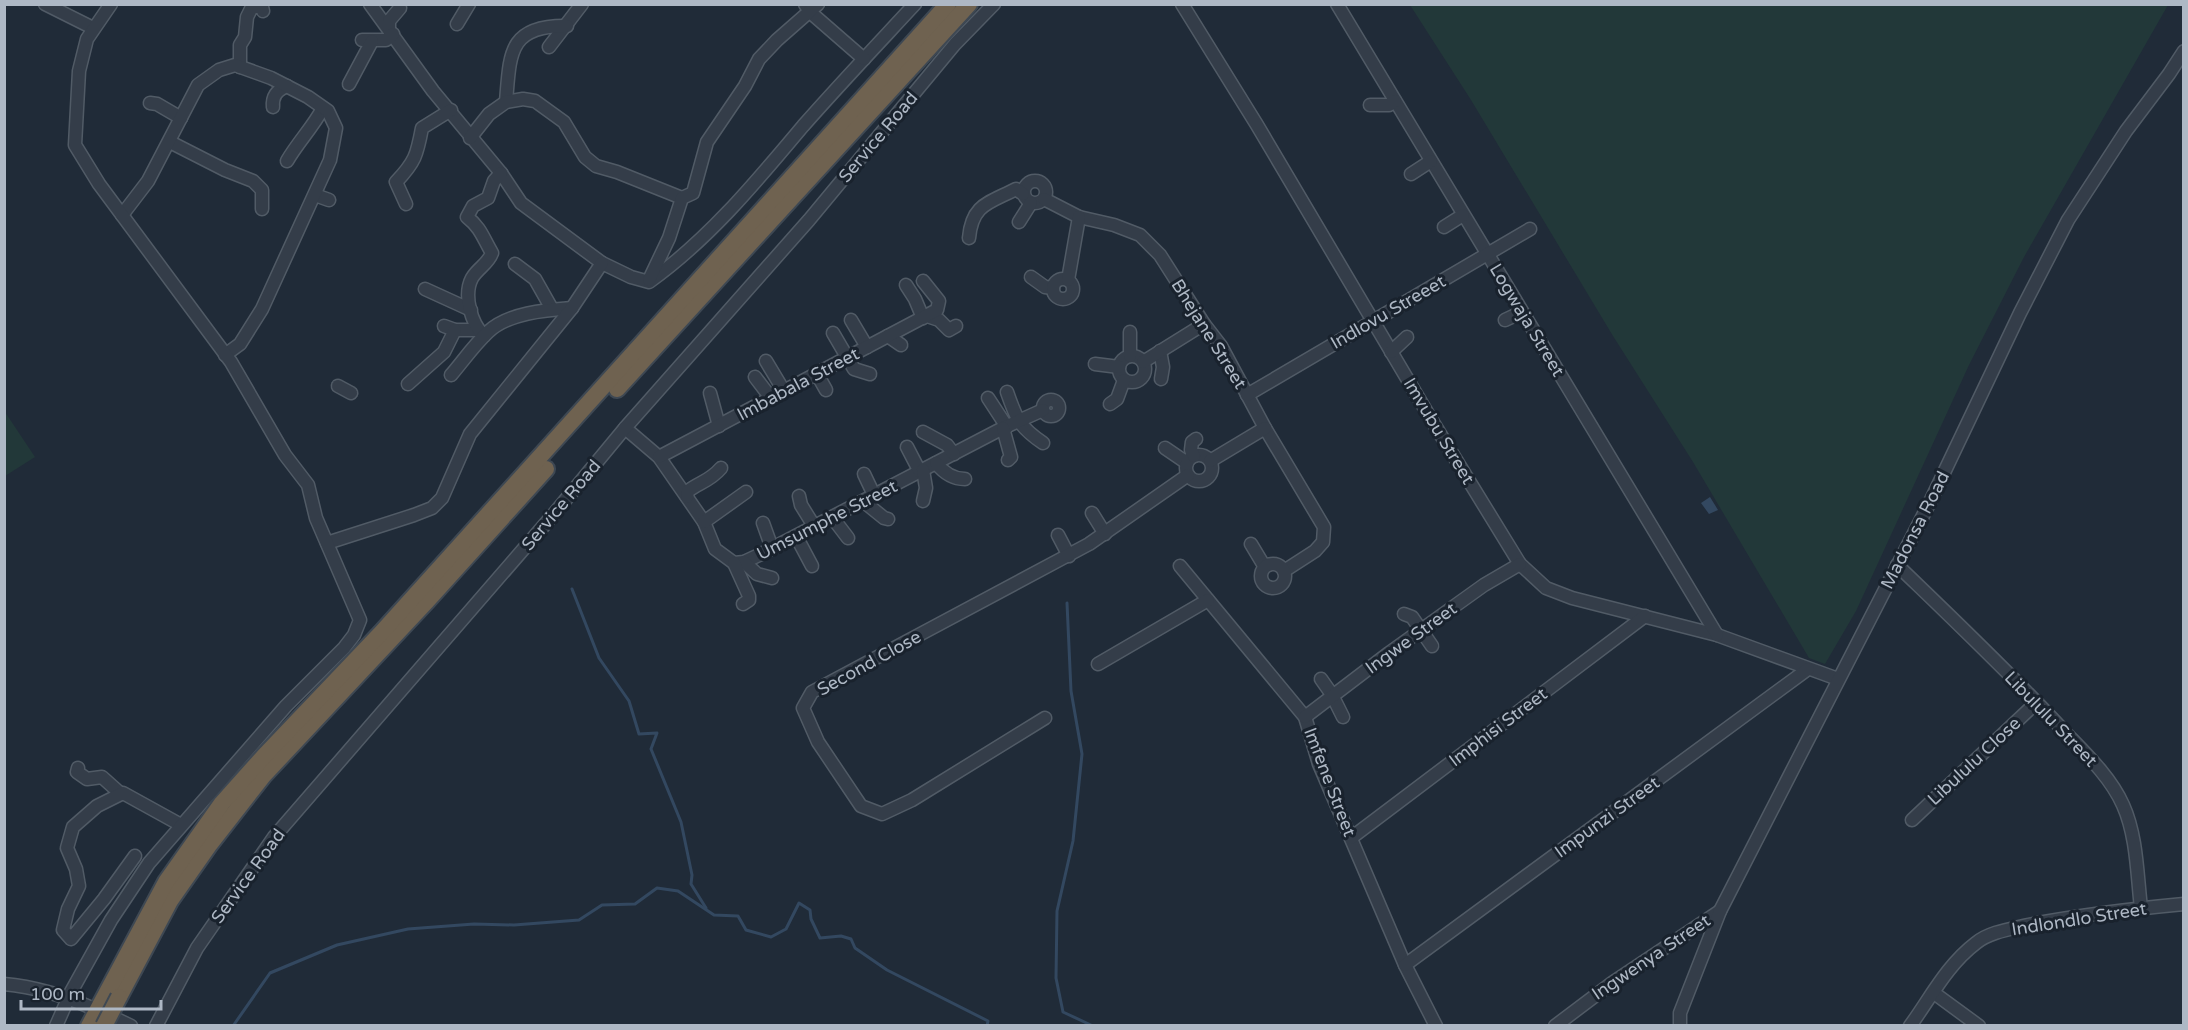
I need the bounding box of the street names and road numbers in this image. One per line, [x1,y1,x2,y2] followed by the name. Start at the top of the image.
[834,87,922,187] street label: Service Road
[1485,260,1569,381] street label: Logwaja Street
[1326,270,1450,354] street label: Indlovu Streeet
[1166,275,1252,393] street label: Bhejane Street
[733,343,863,425] street label: Imbabala Street
[1399,374,1479,488] street label: Imvubu Street
[517,455,605,555] street label: Service Road
[1876,467,1954,593] street label: Madonsa Road
[753,475,901,565] street label: Umsumphe Street
[1361,597,1461,679] street label: Ingwe Street
[813,625,925,701] street label: Second Close
[2000,667,2102,771] street label: Libululu Street
[1444,683,1552,771] street label: Imphisi Street
[1923,712,2025,810] street label: Libululu Close
[1299,724,1361,840] street label: Imfene Street
[1550,771,1664,862] street label: Impunzi Street
[206,824,290,928] street label: Service Road
[2010,897,2148,941] street label: Indlondlo Street
[1588,909,1715,1005] street label: Ingwenya Street

